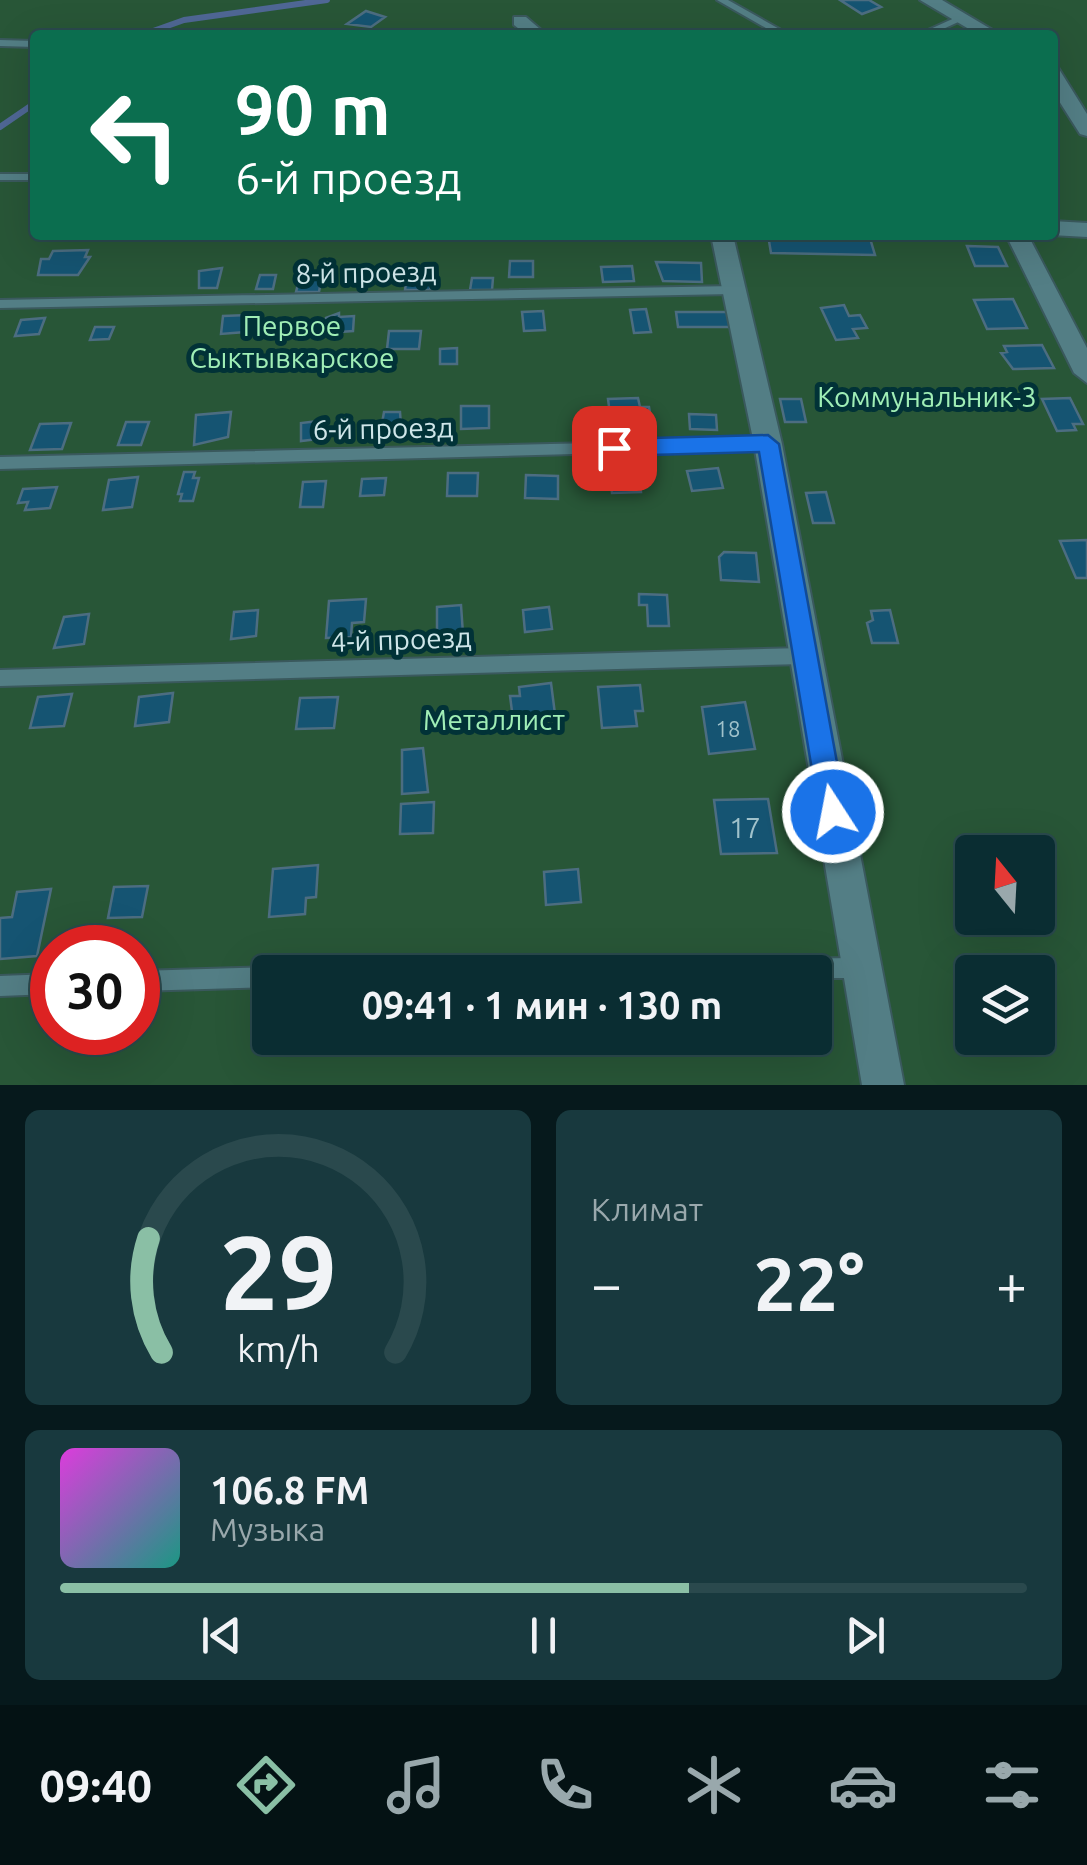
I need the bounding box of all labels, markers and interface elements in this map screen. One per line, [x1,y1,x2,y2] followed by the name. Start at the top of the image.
[70,70,200,200] icon: left
[235,70,391,148] text: 90 m
[235,152,462,203] text: 6-й проезд
[295,255,437,289] street label: 8-й проезд
[189,310,395,373] park label: Первое Сыктывкарское
[817,381,1037,412] park label: Коммунальник-3
[572,406,657,491] pin
[312,411,454,445] street label: 6-й проезд
[587,421,642,476] icon: arrive
[330,621,472,657] street label: 4-й проезд
[423,704,565,735] park label: Металлист
[716,716,740,741] house number: 18
[781,760,885,864] position arrow
[729,812,761,843] house number: 17
[955,835,1055,935] north arrow
[955,835,1055,1055] map controls
[30,925,160,1055] speed limit sign: 30
[955,955,1055,1055] button: layers
[362,984,722,1026] text: 09:41 · 1 мин · 130 m
[591,1191,703,1227] text: Климат
[219,1213,337,1330] text: 29
[753,1241,865,1325] text: 22°
[591,1253,622,1314] text: −
[996,1253,1027,1314] text: +
[237,1329,319,1369] text: km/h
[210,1469,369,1511] text: 106.8 FM
[210,1511,325,1547] text: Музыка
[194,1608,249,1663] icon: previous
[516,1608,571,1663] icon: pause
[838,1608,893,1663] icon: next
[231,1750,301,1820] icon: directions
[381,1750,451,1820] icon: music
[530,1750,600,1820] icon: phone
[679,1750,749,1820] icon: climate
[828,1750,898,1820] icon: car
[977,1750,1047,1820] icon: filters
[40,1760,152,1811] text: 09:40

